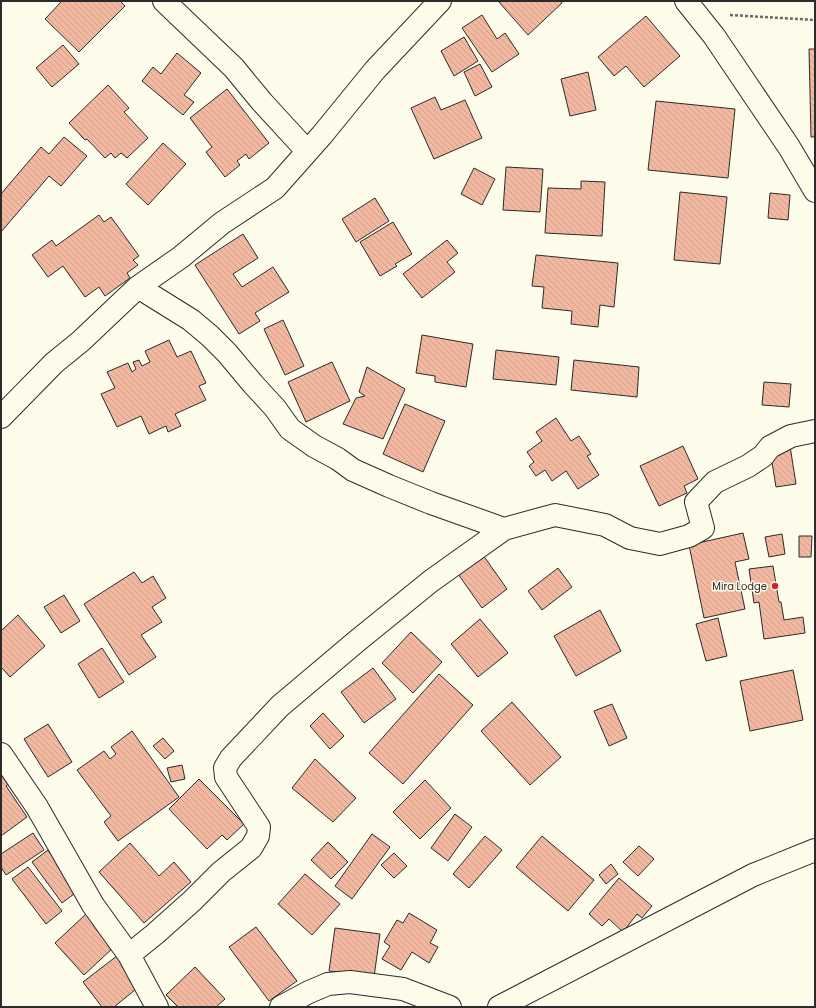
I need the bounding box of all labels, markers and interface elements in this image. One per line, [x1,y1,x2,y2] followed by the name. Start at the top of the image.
[712,579,767,594] place label: Mira Lodge
[770,581,780,591] marker: Mira Lodge

